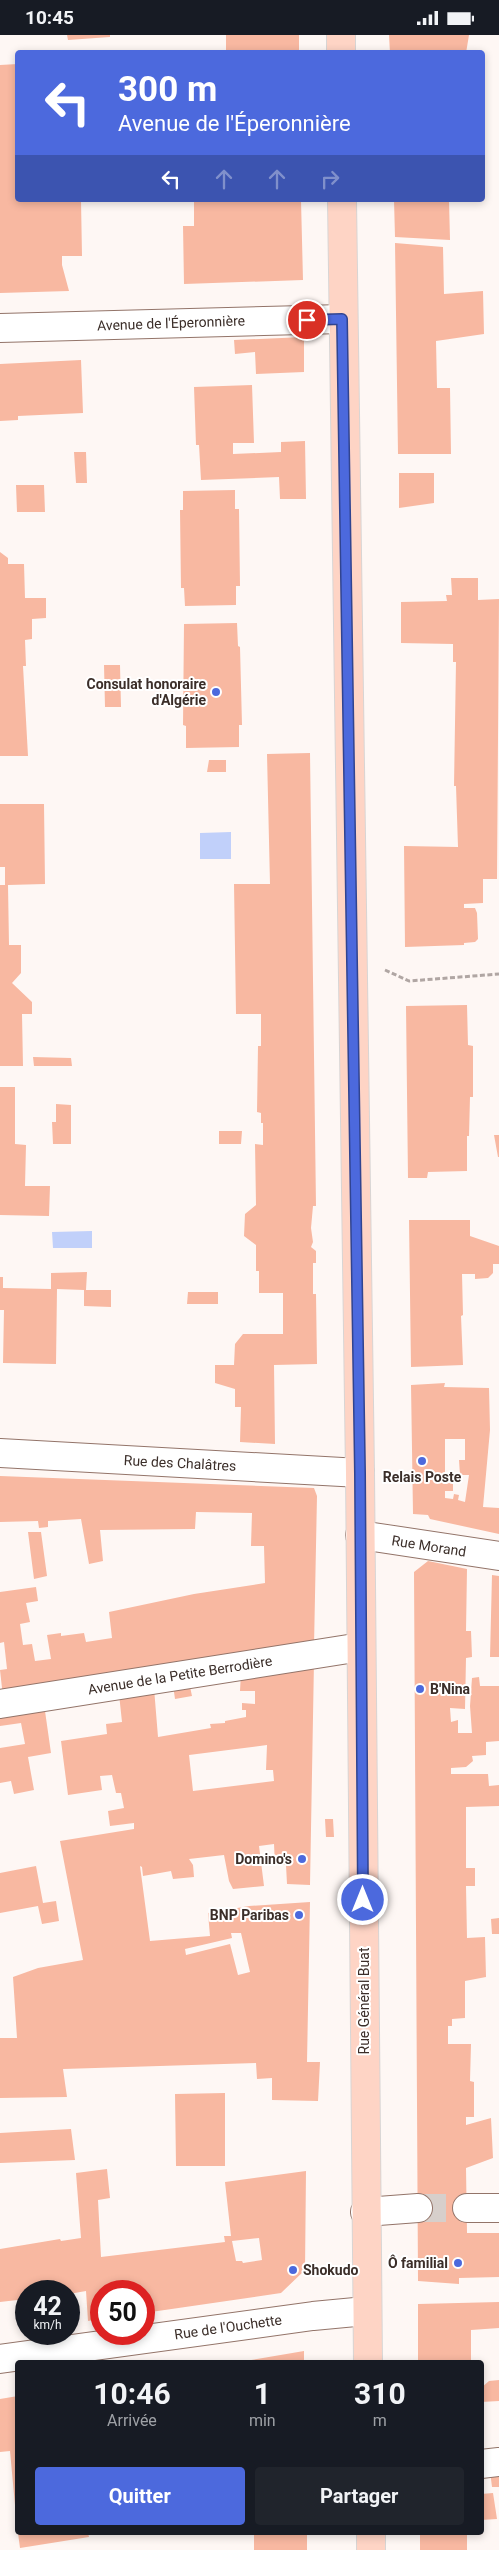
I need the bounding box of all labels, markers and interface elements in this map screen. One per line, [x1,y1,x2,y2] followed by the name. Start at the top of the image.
[25,6,74,29] text: 10:45
[118,69,217,110] text: 300 m
[35,70,100,135] icon: left
[118,111,351,136] text: Avenue de l'Éperonnière
[157,165,185,193] icon: left
[210,165,238,193] icon: ahead
[263,165,291,193] icon: ahead
[316,165,344,193] icon: right
[286,299,328,341] pin
[293,306,321,334] icon: arrive
[97,311,245,334] street label: Avenue de l'Éperonnière
[86,676,206,708] place label: Consulat honoraire d'Algérie
[210,686,222,698] marker: Consulat honoraire d'Algérie
[123,1452,237,1474] street label: Rue des Chalâtres
[416,1455,428,1467] marker: Relais Poste
[383,1469,462,1485] place label: Relais Poste
[391,1532,467,1560] street label: Rue Morand
[87,1653,273,1697] street label: Avenue de la Petite Berrodière
[430,1681,471,1697] place label: B'Nina
[414,1683,426,1695] marker: B'Nina
[235,1851,292,1867] place label: Domino's
[296,1853,308,1865] marker: Domino's
[336,1873,388,1925] position arrow
[210,1907,289,1923] place label: BNP Paribas
[293,1909,305,1921] marker: BNP Paribas
[356,1947,372,2054] street label: Rue Général Buat
[388,2254,448,2271] place label: Ô familial
[452,2257,464,2269] marker: Ô familial
[303,2262,359,2278] place label: Shokudo
[287,2264,299,2276] marker: Shokudo
[90,2280,155,2345] speed limit sign: 50
[33,2292,62,2321] text: 42
[173,2312,283,2342] street label: Rue de l'Ouchette
[33,2318,62,2332] text: km/h
[93,2376,171,2411] text: 10:46
[254,2376,271,2411] text: 1
[354,2376,406,2411] text: 310
[107,2411,157,2430] text: Arrivée
[249,2411,276,2430] text: min
[373,2411,387,2430] text: m
[35,2467,245,2525] button: Quitter
[255,2467,464,2525] button: Partager

